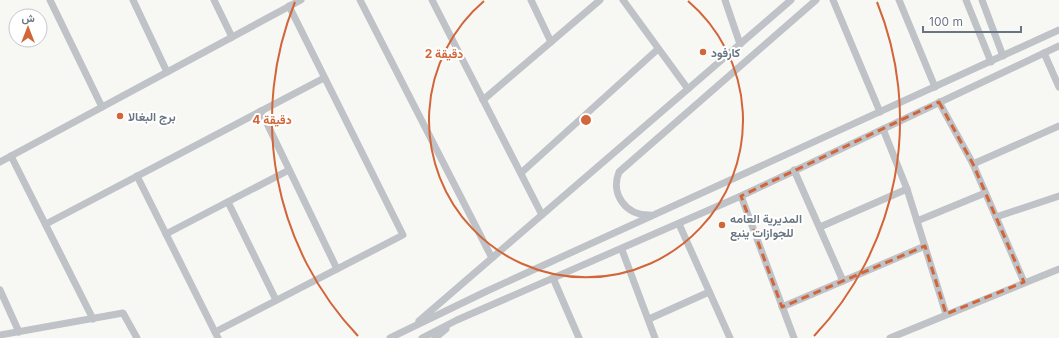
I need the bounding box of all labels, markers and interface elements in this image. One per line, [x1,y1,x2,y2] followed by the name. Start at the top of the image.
[8,8,48,48] north arrow
[923,8,1021,34] scale bar
[21,11,35,25] text: ش
[929,14,963,29] text: 100 m
[711,45,741,61] place label: كارفود
[425,46,463,61] text: 2 دقيقة
[698,47,708,57] marker: كارفود
[128,109,176,125] place label: برج البغالا
[115,111,125,121] marker: برج البغالا
[252,112,292,127] text: 4 دقيقة
[579,113,593,127] centre of rings
[730,211,802,241] place label: المديرية العامه للجوازات ينبع
[717,220,727,230] marker: المديرية العامه للجوازات ينبع

